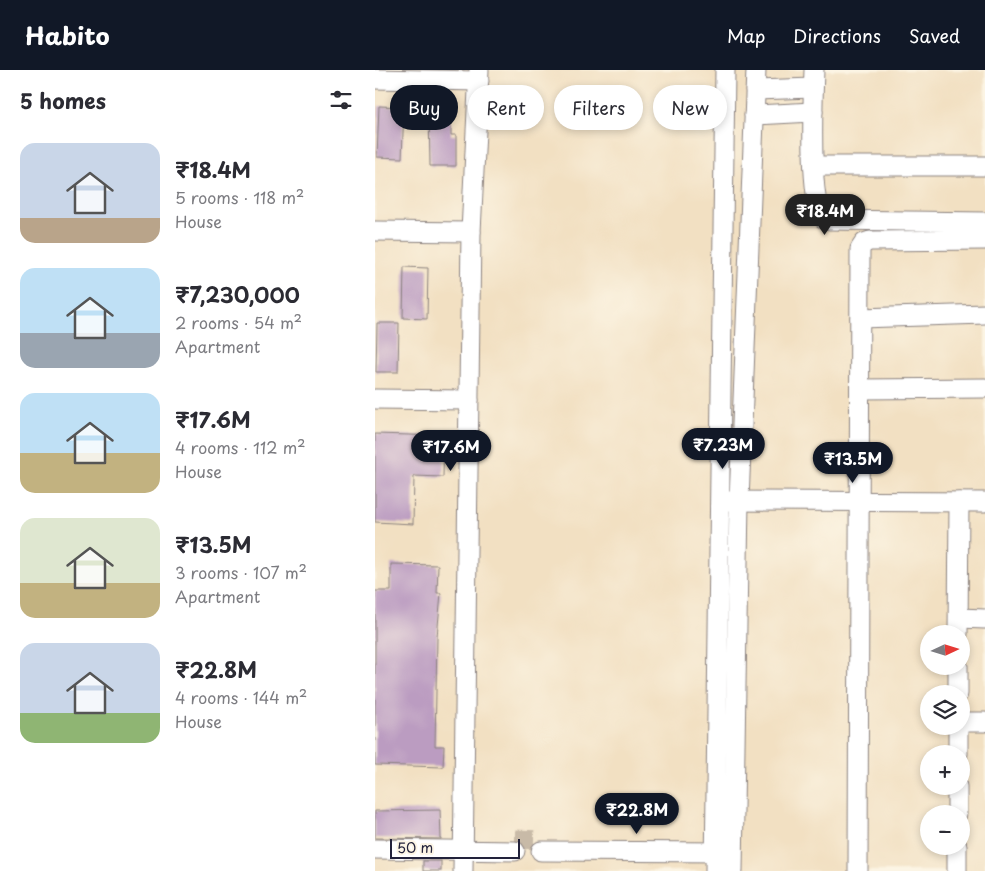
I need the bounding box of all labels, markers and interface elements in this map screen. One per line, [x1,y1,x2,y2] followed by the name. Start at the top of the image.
[25,17,110,53] text: Habito
[727,22,765,49] text: Map
[793,22,881,49] text: Directions
[909,22,960,49] text: Saved
[20,84,106,116] text: 5 homes
[390,85,458,130] chip: Buy
[468,85,544,130] chip: Rent
[554,85,643,130] chip: Filters
[653,85,727,130] chip: New
[327,86,355,114] icon: filters
[175,153,251,185] text: ₹18.4M
[60,163,120,223] icon: home
[175,185,304,209] text: 5 rooms · 118 m²
[784,194,866,236] pin: ₹18.4M
[796,198,854,222] text: ₹18.4M
[175,209,222,233] text: House
[175,278,300,310] text: ₹7,230,000
[60,288,120,348] icon: home
[175,310,302,334] text: 2 rooms · 54 m²
[175,334,260,358] text: Apartment
[175,403,251,435] text: ₹17.6M
[60,413,120,473] icon: home
[682,428,764,470] pin: ₹7.23M
[410,430,492,472] pin: ₹17.6M
[693,432,753,456] text: ₹7.23M
[422,434,480,458] text: ₹17.6M
[175,435,305,459] text: 4 rooms · 112 m²
[812,442,894,484] pin: ₹13.5M
[824,446,882,470] text: ₹13.5M
[175,459,222,483] text: House
[175,528,252,560] text: ₹13.5M
[60,538,120,598] icon: home
[175,560,307,584] text: 3 rooms · 107 m²
[175,584,260,608] text: Apartment
[920,625,970,675] north arrow
[920,625,970,855] map controls
[175,653,257,685] text: ₹22.8M
[60,663,120,723] icon: home
[175,685,307,709] text: 4 rooms · 144 m²
[920,685,970,735] button: layers
[175,709,222,733] text: House
[920,745,970,795] button: +
[596,792,678,835] pin: ₹22.8M
[606,797,668,821] text: ₹22.8M
[920,805,970,855] button: −
[390,836,520,859] scale bar
[397,837,433,858] text: 50 m

